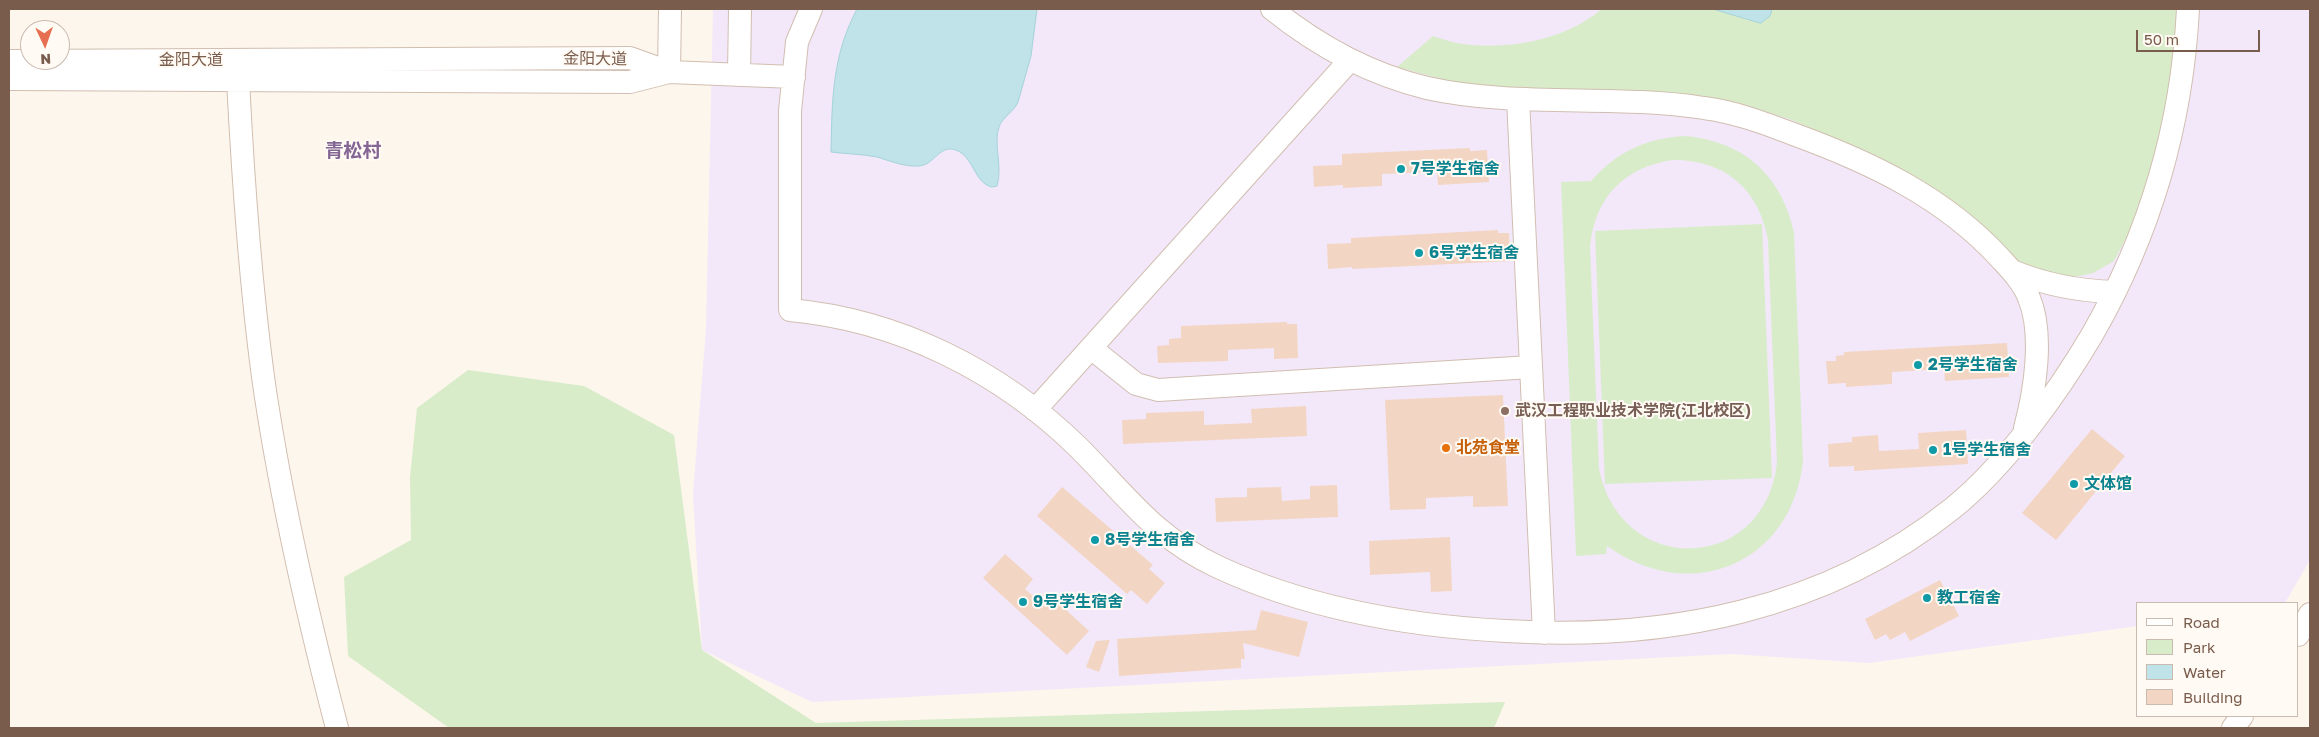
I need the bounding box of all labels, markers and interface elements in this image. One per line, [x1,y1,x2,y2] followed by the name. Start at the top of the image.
[20,20,70,70] north arrow
[2139,20,2263,52] scale bar
[2144,30,2179,48] text: 50 m
[563,49,627,69] street label: 金阳大道
[159,50,223,70] street label: 金阳大道
[40,51,52,68] text: N
[325,140,381,162] district label: 青松村
[1411,159,1500,179] place label: 7号学生宿舍
[1395,163,1407,175] marker: 7号学生宿舍
[1429,243,1519,263] place label: 6号学生宿舍
[1413,247,1425,259] marker: 6号学生宿舍
[1928,355,2018,375] place label: 2号学生宿舍
[1912,359,1924,371] marker: 2号学生宿舍
[1515,401,1751,421] place label: 武汉工程职业技术学院(江北校区)
[1499,405,1511,417] marker: 武汉工程职业技术学院(江北校区)
[1456,438,1520,458] place label: 北苑食堂
[1943,440,2031,460] place label: 1号学生宿舍
[1440,442,1452,454] marker: 北苑食堂
[1927,444,1939,456] marker: 1号学生宿舍
[2084,474,2132,494] place label: 文体馆
[2068,478,2080,490] marker: 文体馆
[1105,530,1195,550] place label: 8号学生宿舍
[1089,534,1101,546] marker: 8号学生宿舍
[1937,588,2001,608] place label: 教工宿舍
[1033,592,1123,612] place label: 9号学生宿舍
[1921,592,1933,604] marker: 教工宿舍
[1017,596,1029,608] marker: 9号学生宿舍
[2136,602,2299,717] legend
[2183,613,2220,631] text: Road
[2183,638,2215,656] text: Park
[2183,663,2226,681] text: Water
[2183,688,2243,706] text: Building

